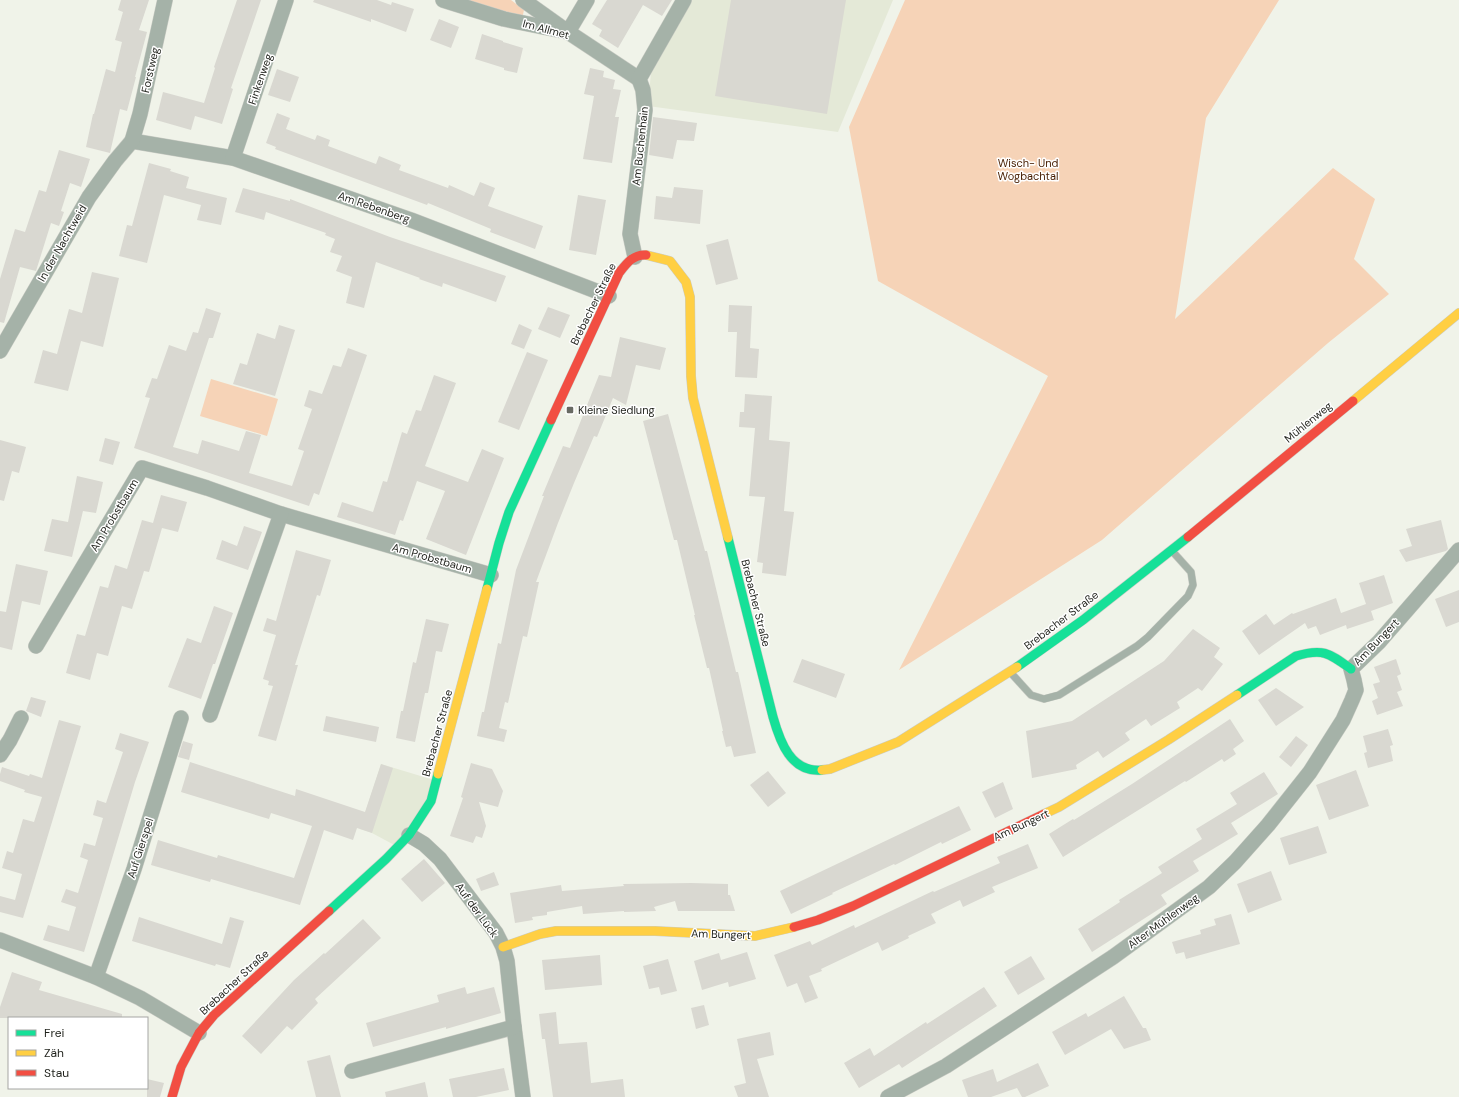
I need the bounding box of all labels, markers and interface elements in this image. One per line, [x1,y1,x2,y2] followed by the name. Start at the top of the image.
[521,16,571,42] street label: Im Allmet
[138,46,162,94] street label: Forstweg
[245,52,275,106] street label: Finkenweg
[629,106,651,186] street label: Am Buchenhain
[998,156,1058,183] park label: Wisch- Und Wogbachtal
[336,188,412,226] street label: Am Rebenberg
[34,202,90,284] street label: In der Nachtweid
[567,261,619,347] street label: Brebacher Straße
[1281,398,1335,446] street label: Mühlenweg
[578,403,655,417] place label: Kleine Siedlung
[565,405,575,415] marker: Kleine Siedlung
[87,476,141,554] street label: Am Probstbaum
[391,540,474,576] street label: Am Probstbaum
[738,558,774,648] street label: Brebacher Straße
[1021,587,1101,653] street label: Brebacher Straße
[1350,616,1402,668] street label: Am Bungert
[419,688,455,778] street label: Brebacher Straße
[991,806,1051,844] street label: Am Bungert
[124,816,156,880] street label: Auf Gierspel
[452,880,502,940] street label: Auf der Lück
[1125,890,1201,952] street label: Alter Mühlenweg
[691,926,751,942] street label: Am Bungert
[196,946,272,1018] street label: Brebacher Straße
[8,1017,148,1089] legend
[44,1025,64,1041] text: Frei
[44,1045,64,1061] text: Zäh
[44,1065,69,1081] text: Stau

